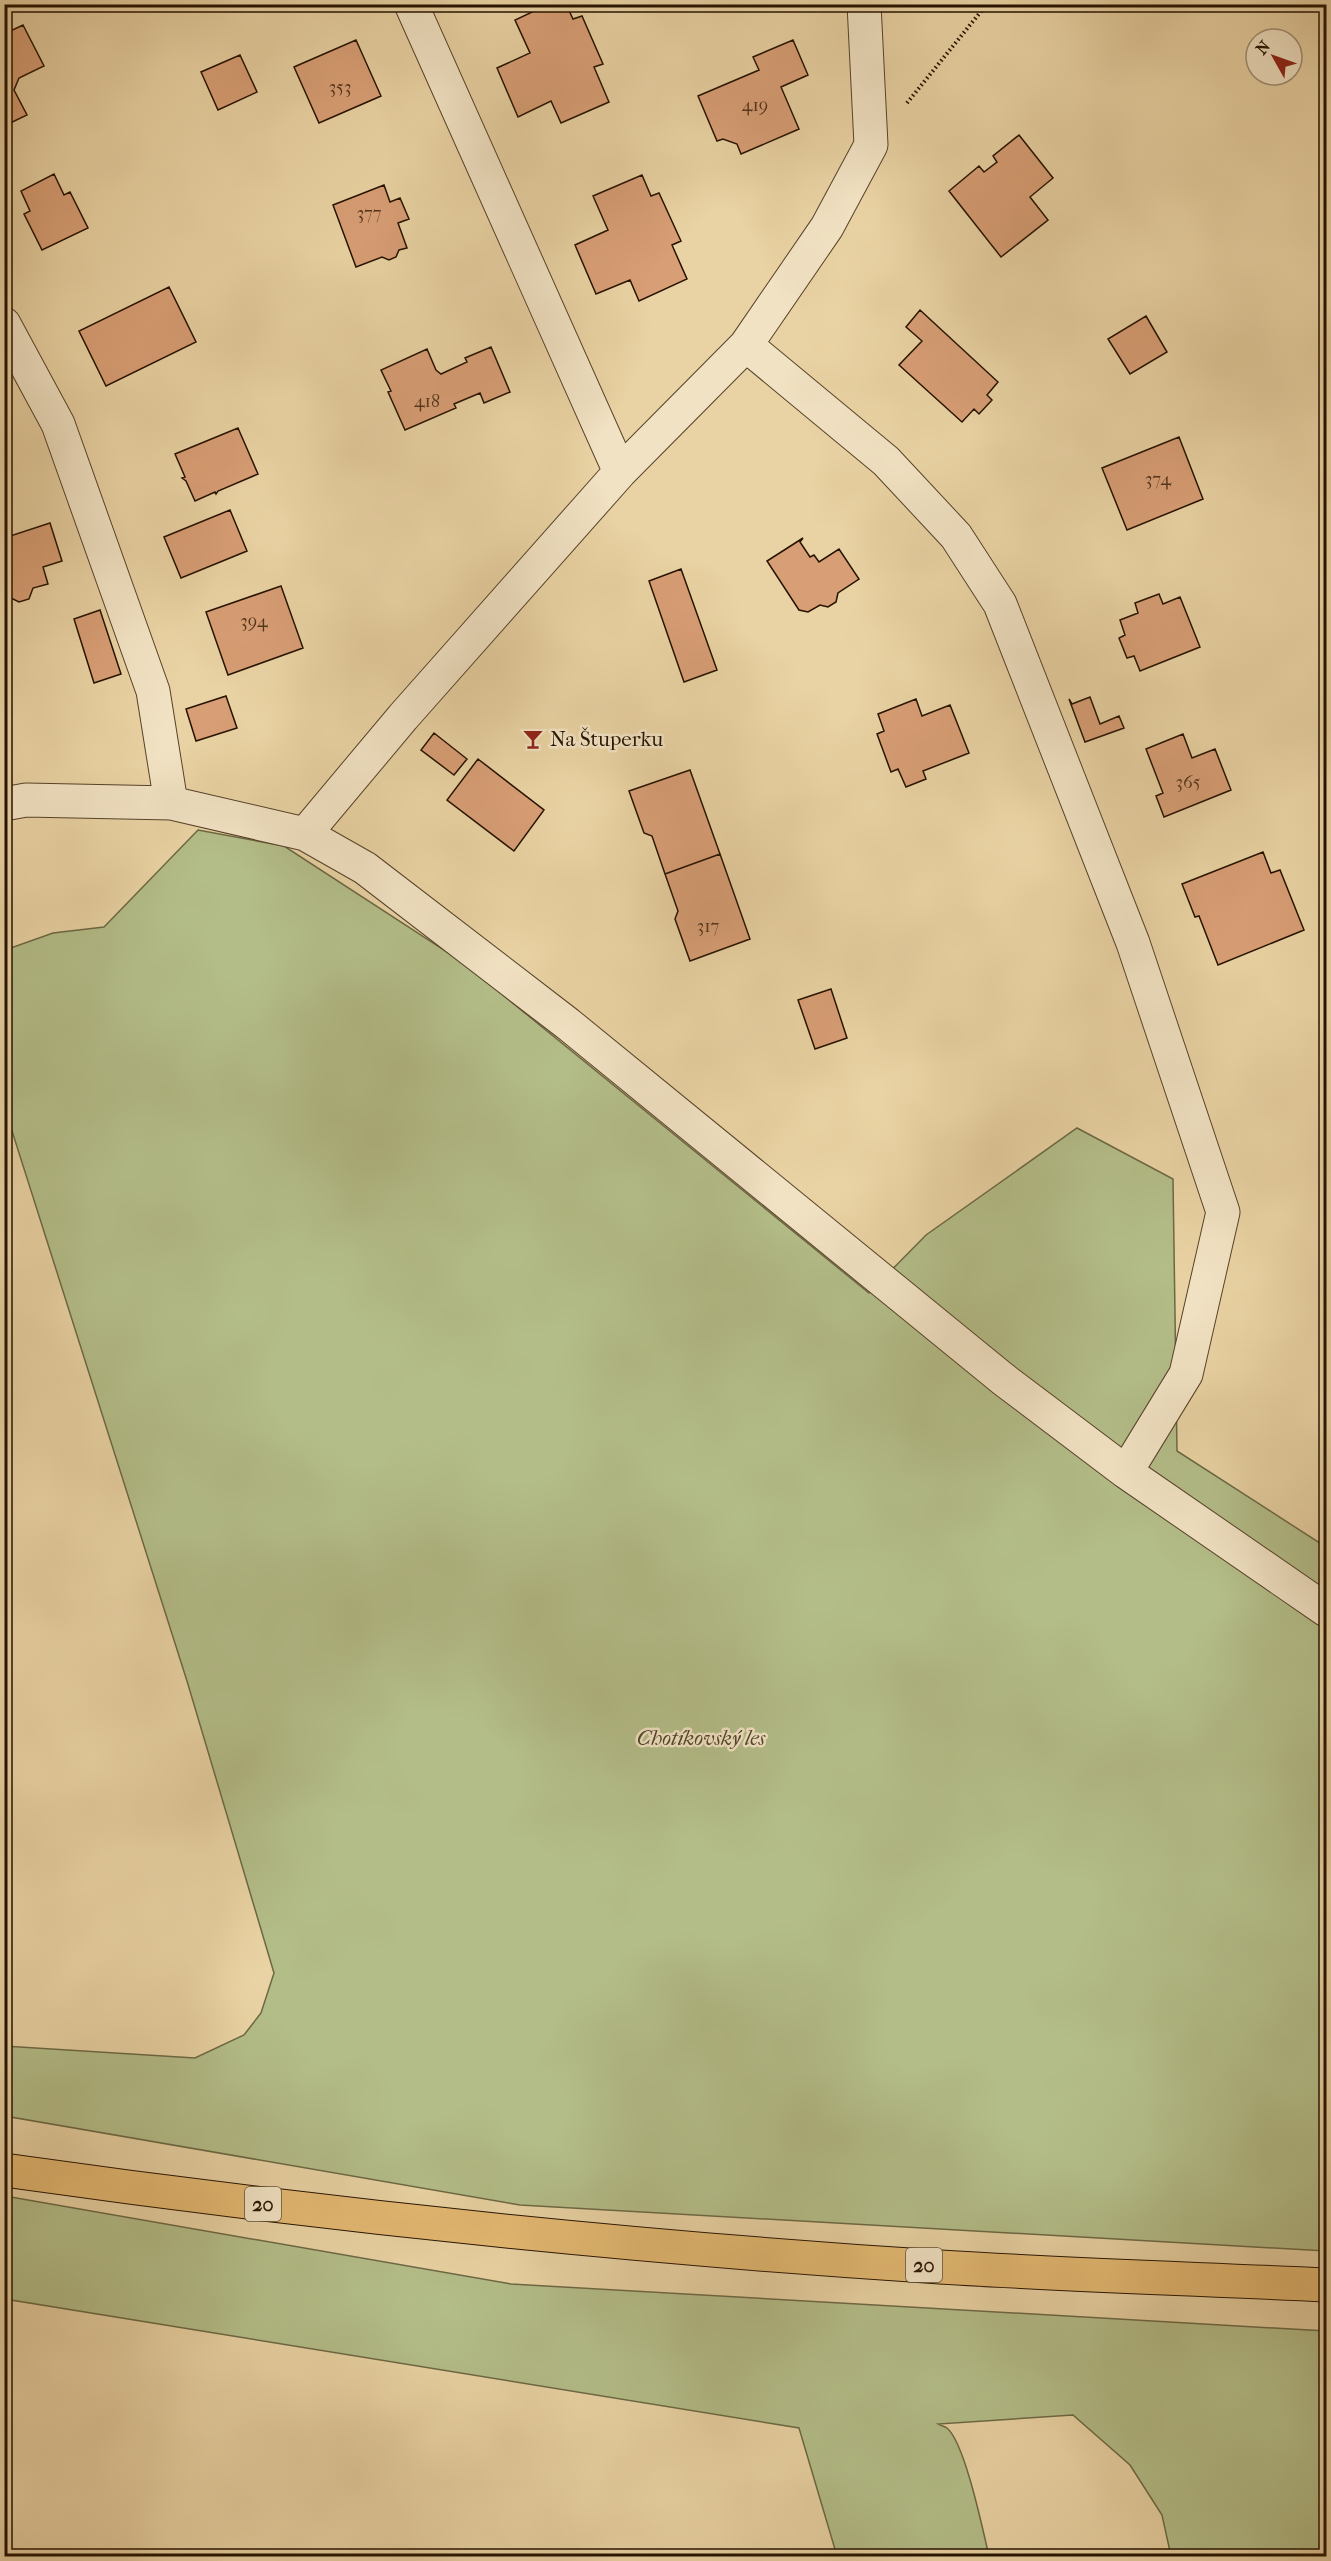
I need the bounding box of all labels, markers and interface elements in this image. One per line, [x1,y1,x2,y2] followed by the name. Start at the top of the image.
[1244,27,1304,87] north arrow
[1252,36,1275,58] text: N
[329,77,351,98] house number: 353
[742,95,768,116] house number: 419
[357,203,382,224] house number: 377
[414,391,440,412] house number: 418
[1145,469,1171,490] house number: 374
[240,611,268,632] house number: 394
[521,727,545,751] bar icon: Na Štuperku
[550,727,663,751] place label: Na Štuperku
[1176,772,1201,793] house number: 365
[697,916,720,937] house number: 317
[637,1726,766,1750] park label: Chotíkovský les
[245,2187,281,2221] road number: 20
[906,2248,942,2282] road number: 20

